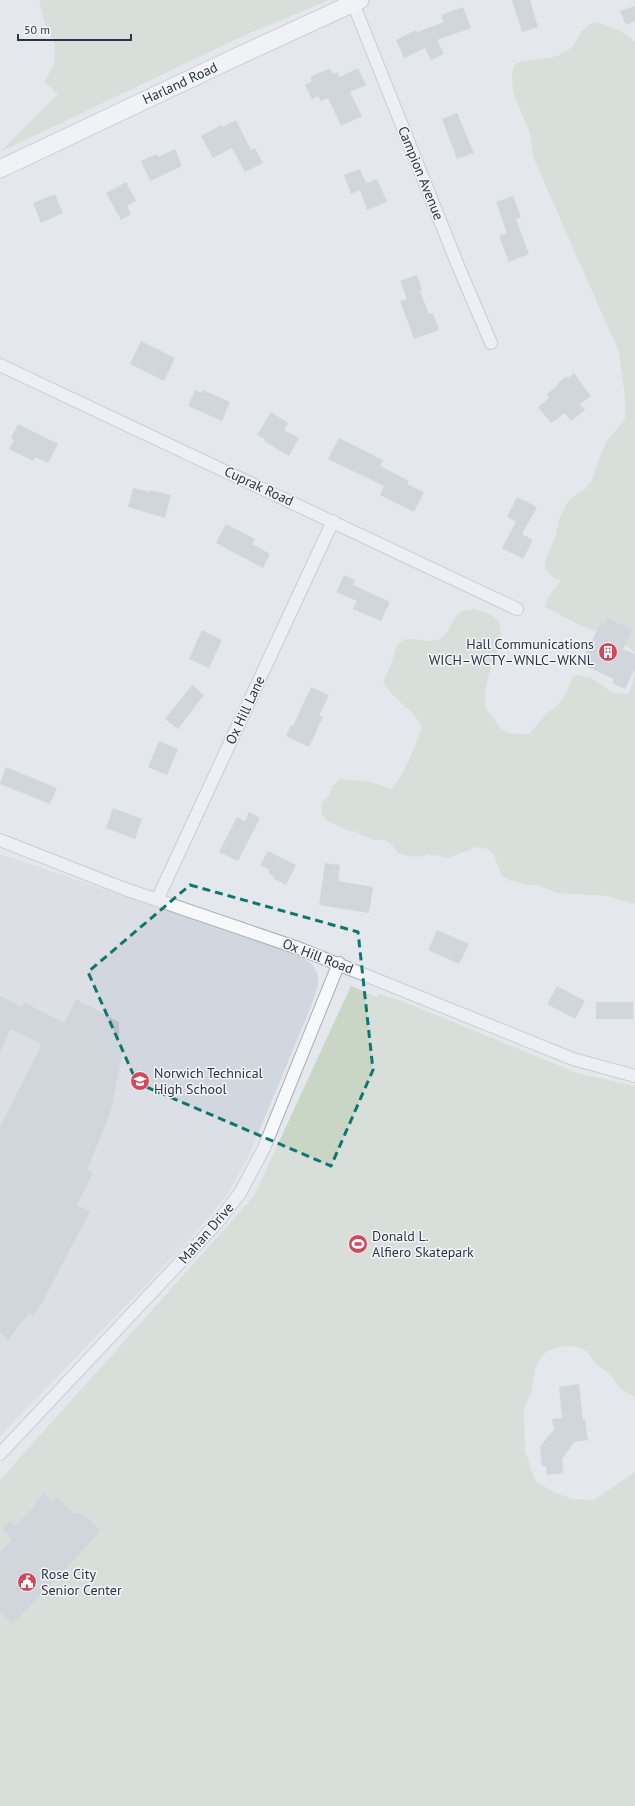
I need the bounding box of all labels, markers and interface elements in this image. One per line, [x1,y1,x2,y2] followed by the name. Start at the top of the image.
[18,16,131,42] scale bar
[24,22,50,37] text: 50 m
[140,58,220,108] street label: Harland Road
[394,123,448,223] street label: Campion Avenue
[222,462,296,510] street label: Cuprak Road
[429,635,594,669] place label: Hall Communications WICH–WCTY–WNLC–WKNL
[597,641,619,663] building icon: Hall Communications WICH–WCTY–WNLC–WKNL
[221,673,269,747] street label: Ox Hill Lane
[280,934,356,978] street label: Ox Hill Road
[154,1064,263,1098] place label: Norwich Technical High School
[129,1070,151,1092] school or university icon: Norwich Technical High School
[174,1199,238,1267] street label: Mahan Drive
[372,1227,474,1261] place label: Donald L. Alfiero Skatepark
[347,1233,369,1255] sports icon: Donald L. Alfiero Skatepark
[41,1565,122,1599] place label: Rose City Senior Center
[16,1571,38,1593] public building icon: Rose City Senior Center

